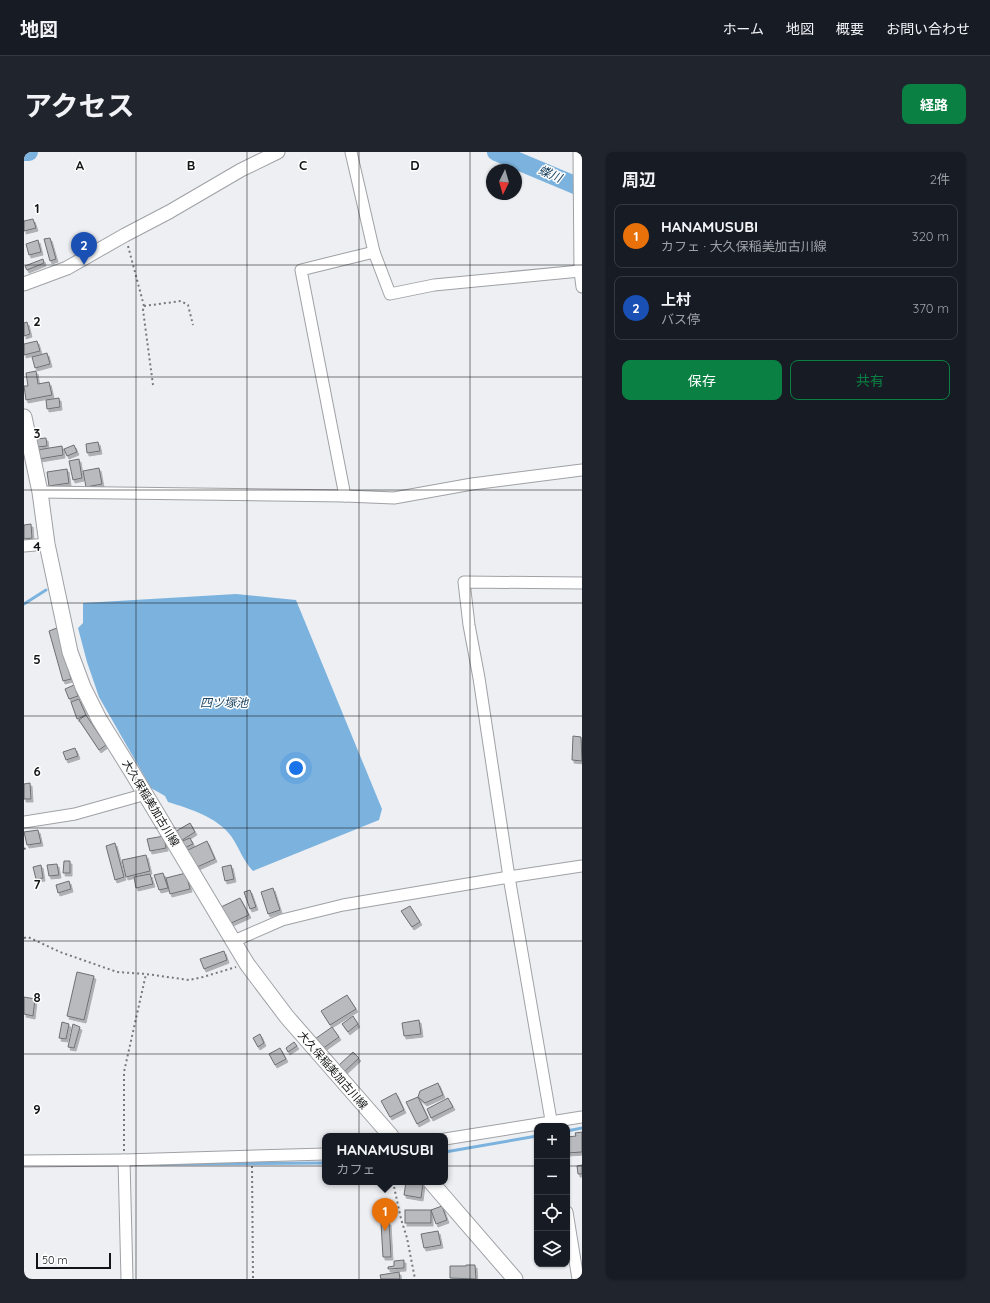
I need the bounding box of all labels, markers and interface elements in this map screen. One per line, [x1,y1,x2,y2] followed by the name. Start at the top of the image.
[20,17,58,41] text: 地図
[722,20,764,38] text: ホーム
[786,20,814,38] text: 地図
[836,20,864,38] text: 概要
[886,20,970,38] text: お問い合わせ
[902,84,966,124] button: 経路
[24,88,135,123] text: アクセス
[76,157,85,173] text: A
[187,157,195,173] text: B
[299,157,307,173] text: C
[410,157,420,173] text: D
[536,162,566,186] water label: 蝶川
[486,164,522,200] north arrow
[622,169,656,190] text: 周辺
[930,171,950,187] text: 2件
[34,200,40,216] text: 1
[661,217,758,236] text: HANAMUSUBI
[633,228,639,244] text: 1
[912,228,949,244] text: 320 m
[71,232,97,265] pin: 2
[661,238,827,254] text: カフェ · 大久保稲美加古川線
[661,290,691,309] text: 上村
[632,300,640,316] text: 2
[912,300,949,316] text: 370 m
[661,311,700,327] text: バス停
[33,313,41,329] text: 2
[622,360,782,400] button: 保存
[790,360,950,400] button: 共有
[34,425,41,441] text: 3
[33,538,41,554] text: 4
[33,651,41,667] text: 5
[200,695,249,710] water label: 四ツ塚池
[120,757,182,849] street label: 大久保稲美加古川線
[286,758,306,778] your location
[33,763,41,779] text: 6
[33,876,41,892] text: 7
[33,989,41,1005] text: 8
[295,1028,371,1112] street label: 大久保稲美加古川線
[33,1101,41,1117] text: 9
[534,1123,570,1267] map controls
[534,1123,570,1159] button: +
[322,1133,448,1185] popup
[336,1140,434,1159] text: HANAMUSUBI
[534,1159,570,1195] button: −
[336,1161,375,1177] text: カフェ
[534,1195,570,1231] button: locate
[372,1198,398,1231] pin: 1
[534,1231,570,1267] button: layers
[36,1251,111,1270] scale bar
[42,1253,68,1267] text: 50 m

